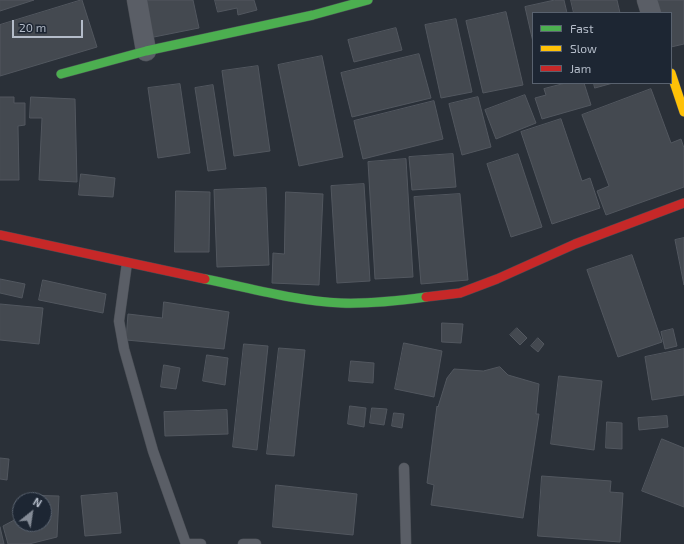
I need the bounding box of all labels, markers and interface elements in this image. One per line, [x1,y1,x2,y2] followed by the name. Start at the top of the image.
[14,12,85,38] scale bar
[532,12,672,84] legend
[19,20,46,34] text: 20 m
[570,21,593,35] text: Fast
[570,41,597,55] text: Slow
[570,61,591,75] text: Jam
[12,492,52,532] north arrow
[31,494,44,510] text: N

